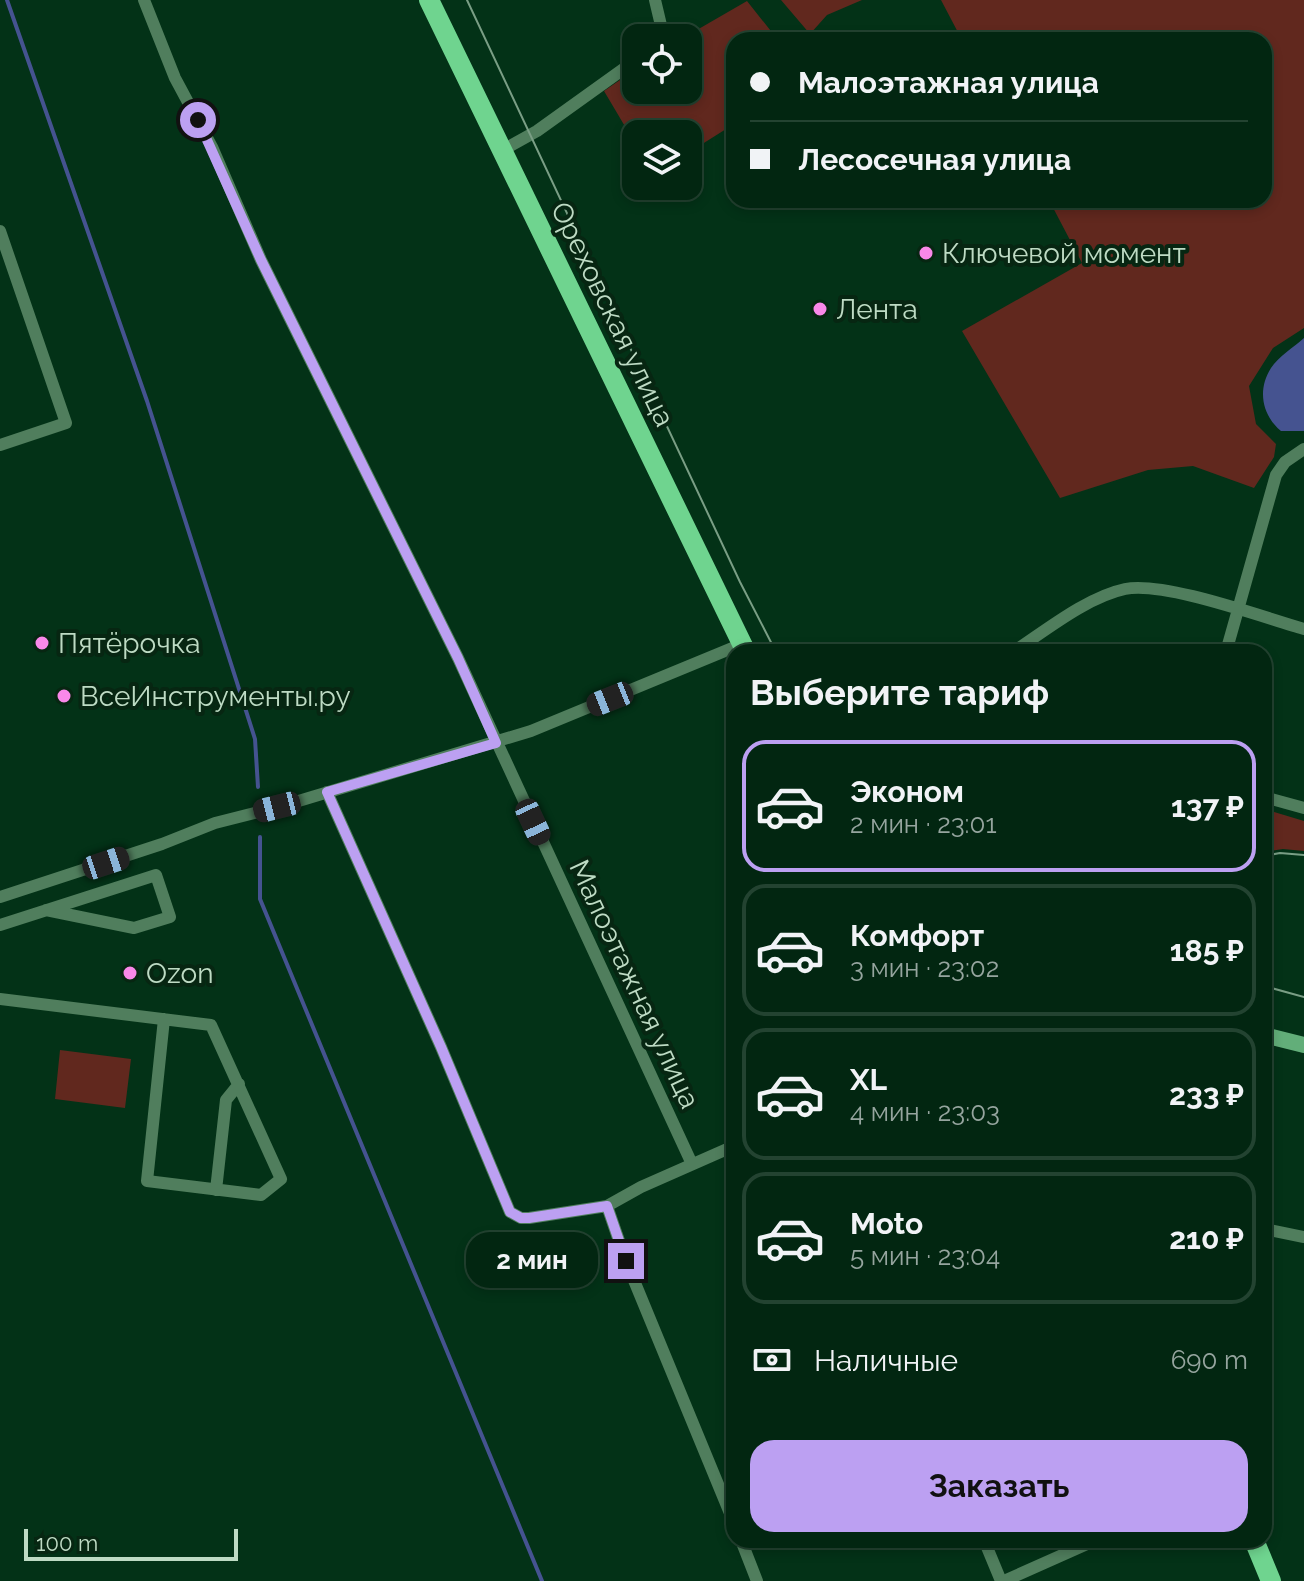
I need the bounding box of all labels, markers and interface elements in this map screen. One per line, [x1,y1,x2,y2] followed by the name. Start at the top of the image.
[622,24,702,200] map controls
[622,24,702,104] button: locate
[798,65,1099,100] text: Малоэтажная улица
[180,102,216,138] route start
[622,120,702,200] button: layers
[798,142,1071,177] text: Лесосечная улица
[544,197,681,432] street label: Ореховская улица
[942,237,1186,270] place label: Ключевой момент
[917,244,935,262] marker: Ключевой момент
[836,293,918,326] place label: Лента
[811,300,829,318] marker: Лента
[58,627,200,660] place label: Пятёрочка
[33,634,51,652] marker: Пятёрочка
[750,671,1049,713] text: Выберите тариф
[583,679,637,719] car
[80,680,351,713] place label: ВсеИнструменты.ру
[55,687,73,705] marker: ВсеИнструменты.ру
[754,770,826,842] icon: car
[850,774,964,809] text: Эконом
[1171,789,1244,824] text: 137 ₽
[251,790,303,824] car
[512,795,554,849] car
[850,809,997,839] text: 2 мин · 23:01
[79,844,133,882] car
[563,855,707,1114] street label: Малоэтажная улица
[754,914,826,986] icon: car
[850,918,984,953] text: Комфорт
[1170,933,1244,968] text: 185 ₽
[850,953,999,983] text: 3 мин · 23:02
[146,957,213,990] place label: Ozon
[121,964,139,982] marker: Ozon
[754,1058,826,1130] icon: car
[850,1062,887,1097] text: XL
[1169,1077,1244,1112] text: 233 ₽
[850,1097,1000,1127] text: 4 мин · 23:03
[754,1202,826,1274] icon: car
[850,1206,923,1241] text: Moto
[1169,1221,1244,1256] text: 210 ₽
[466,1233,598,1289] callout: 2 мин
[850,1241,1000,1271] text: 5 мин · 23:04
[608,1243,644,1279] route end
[496,1245,568,1275] text: 2 мин
[750,1338,794,1382] icon: cash
[814,1343,958,1378] text: Наличные
[1171,1345,1248,1375] text: 690 m
[750,1440,1248,1532] button: Заказать
[24,1525,238,1561] scale bar
[36,1530,98,1556] text: 100 m

